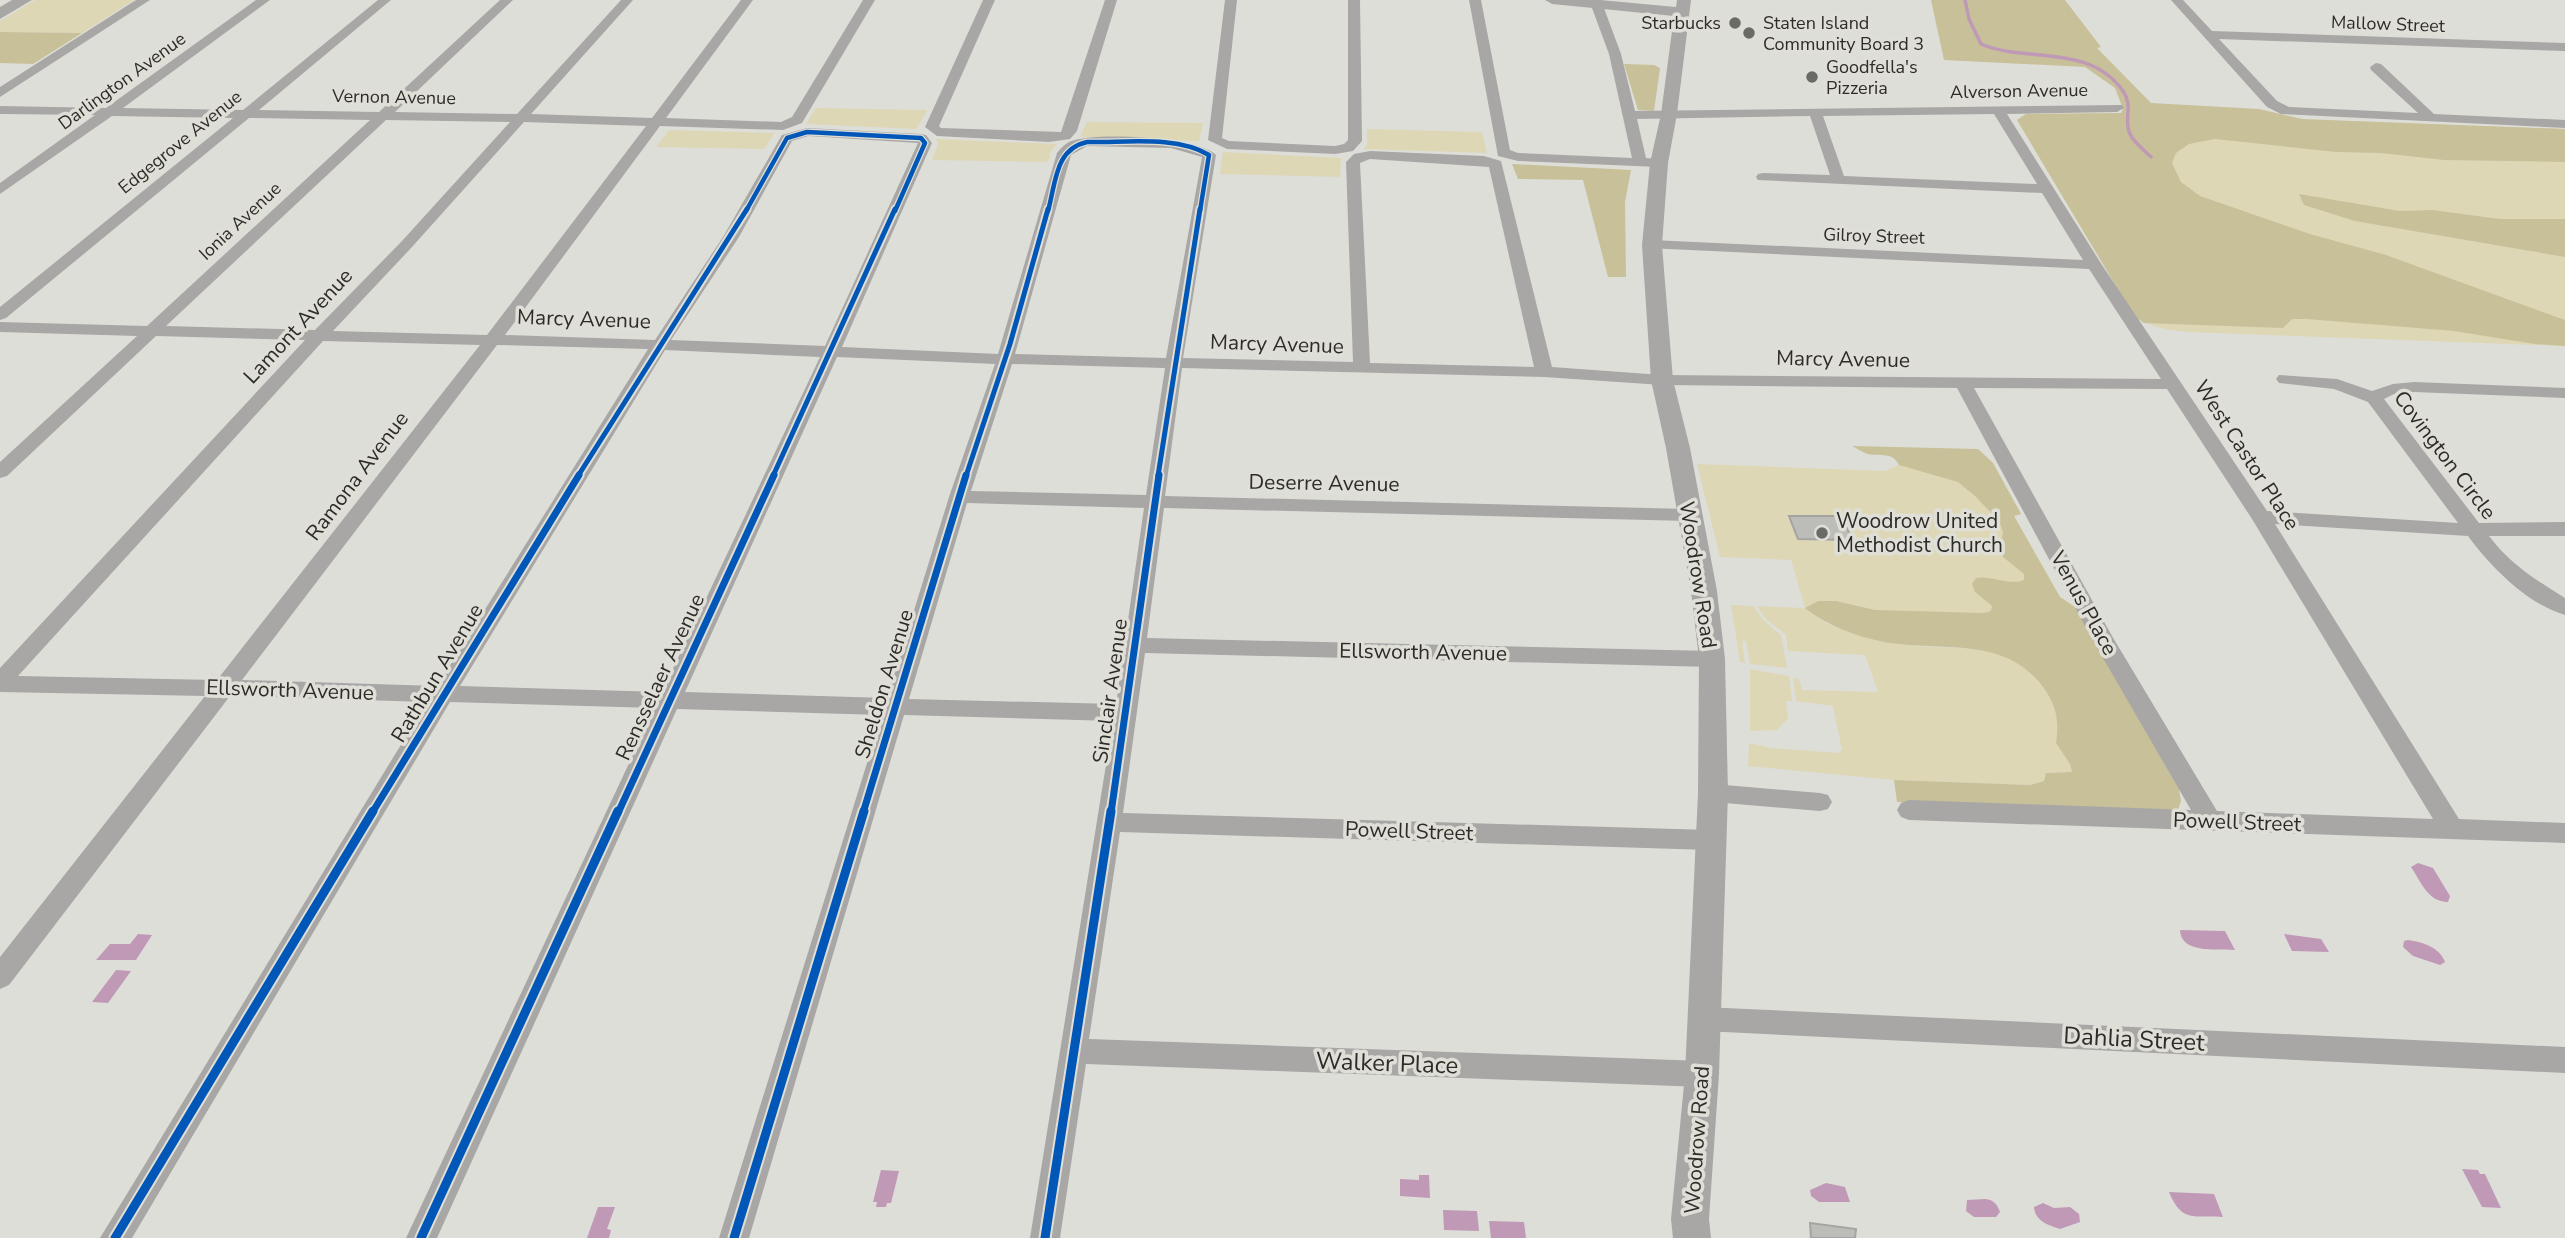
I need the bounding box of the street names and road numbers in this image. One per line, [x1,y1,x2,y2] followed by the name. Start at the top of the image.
[2330,10,2446,38] street label: Mallow Street
[53,27,191,135] street label: Darlington Avenue
[1950,78,2088,104] street label: Alverson Avenue
[331,84,456,110] street label: Vernon Avenue
[113,85,247,199] street label: Edgegrove Avenue
[194,177,286,265] street label: Ionia Avenue
[1823,222,1926,250] street label: Gilroy Street
[237,262,359,390] street label: Lamont Avenue
[517,303,651,335] street label: Marcy Avenue
[1210,328,1344,360] street label: Marcy Avenue
[1776,344,1910,374] street label: Marcy Avenue
[2188,374,2306,536] street label: West Castor Place
[2387,385,2503,525] street label: Covington Circle
[299,406,415,546] street label: Ramona Avenue
[1248,468,1400,498] street label: Deserre Avenue
[1673,500,1723,650] street label: Woodrow Road
[2043,545,2124,660] street label: Venus Place
[609,589,711,765] street label: Rensselaer Avenue
[385,598,489,748] street label: Rathbun Avenue
[848,606,920,762] street label: Sheldon Avenue
[1086,617,1134,765] street label: Sinclair Avenue
[1339,637,1507,667] street label: Ellsworth Avenue
[206,673,374,707] street label: Ellsworth Avenue
[2172,806,2302,838] street label: Powell Street
[1344,815,1474,847] street label: Powell Street
[2063,1019,2206,1059] street label: Dahlia Street
[1315,1045,1459,1081] street label: Walker Place
[1678,1065,1716,1215] street label: Woodrow Road

